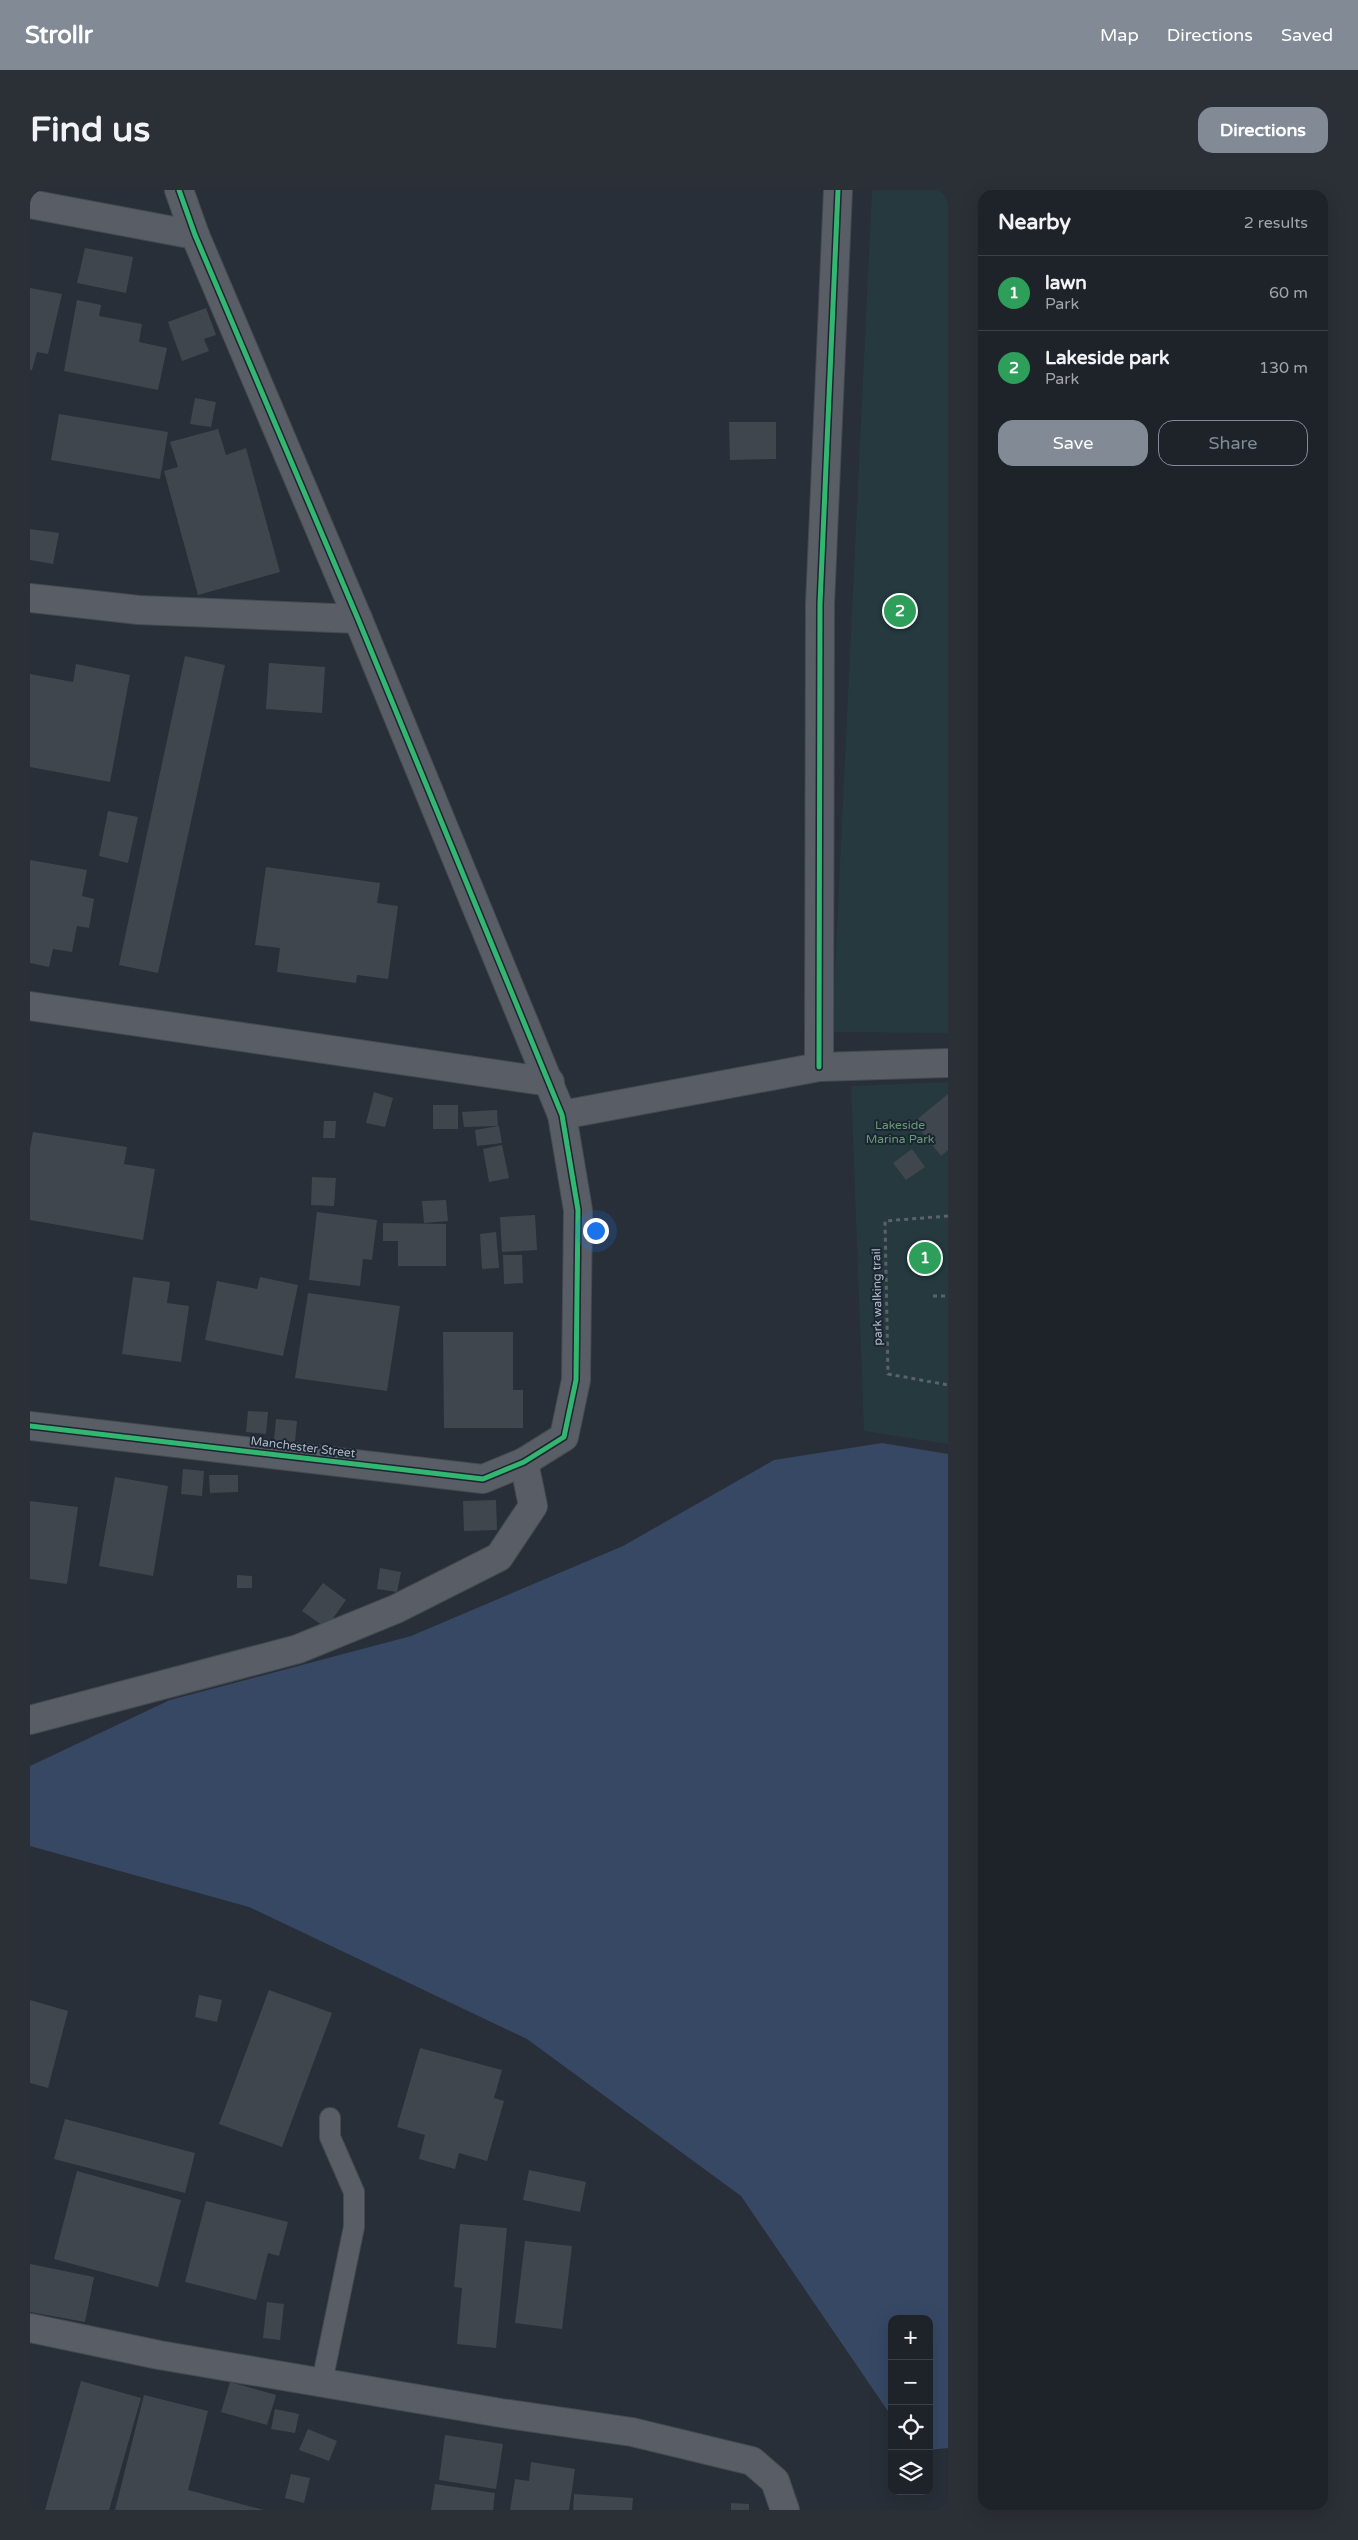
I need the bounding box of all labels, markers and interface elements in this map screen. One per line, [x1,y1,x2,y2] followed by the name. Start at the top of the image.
[25,21,93,50] text: Strollr
[1100,24,1139,46] text: Map
[1167,24,1253,46] text: Directions
[1281,24,1333,46] text: Saved
[1198,107,1328,153] button: Directions
[30,109,150,151] text: Find us
[998,210,1071,235] text: Nearby
[1244,213,1308,233] text: 2 results
[1045,272,1087,294] text: lawn
[1009,283,1019,303] text: 1
[1269,283,1308,303] text: 60 m
[1045,294,1079,314] text: Park
[1045,347,1169,369] text: Lakeside park
[1009,358,1019,378] text: 2
[1259,358,1308,378] text: 130 m
[1045,369,1079,389] text: Park
[998,420,1148,466] button: Save
[1158,420,1308,466] button: Share
[884,592,916,630] pin: 2
[866,1118,935,1146] park label: Lakeside Marina Park
[583,1218,609,1244] your location
[909,1239,941,1277] pin: 1
[869,1248,885,1346] street label: park walking trail
[250,1434,356,1460] street label: Manchester Street
[888,2315,933,2495] map controls
[888,2315,933,2360] button: +
[888,2360,933,2405] button: −
[888,2405,933,2450] button: locate
[888,2450,933,2495] button: layers

